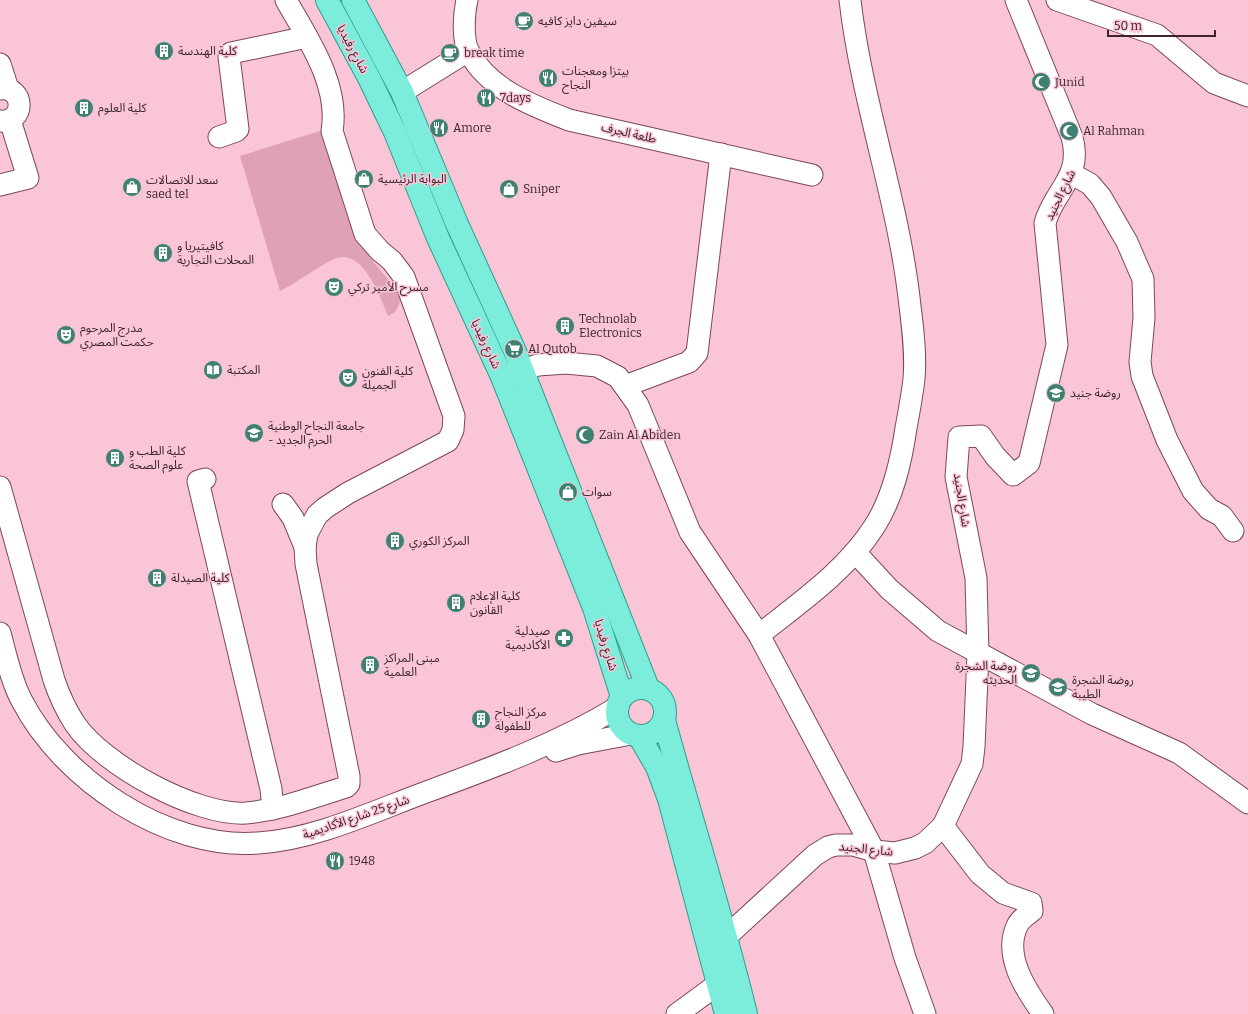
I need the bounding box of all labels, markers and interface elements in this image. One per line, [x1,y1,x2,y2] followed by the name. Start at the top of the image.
[513,10,535,32] cafe icon: سيفين دايز كافيه
[1108,12,1215,38] scale bar
[538,14,617,28] place label: سيفين دايز كافيه
[1114,19,1143,33] text: 50 m
[333,22,372,77] street label: شارع رفيديا
[153,40,175,62] building icon: كلية الهندسة
[439,42,461,64] cafe icon: break time
[178,44,238,58] place label: كلية الهندسة
[464,46,524,60] place label: break time
[562,64,629,94] place label: بيتزا ومعجنات النجاح
[537,67,559,89] restaurant icon: بيتزا ومعجنات النجاح
[1030,71,1052,93] mosque icon: Junid
[1054,75,1085,89] place label: Junid
[475,87,497,109] restaurant icon: 7days
[500,91,531,105] place label: 7days
[73,97,95,119] building icon: كلية العلوم
[98,101,148,117] place label: كلية العلوم
[428,117,450,139] restaurant icon: Amore
[600,120,658,146] street label: طلعة الجرف
[1058,120,1080,142] mosque icon: Al Rahman
[453,121,491,135] place label: Amore
[1083,124,1145,138] place label: Al Rahman
[1042,167,1080,223] street label: شارع الجنيد
[353,168,375,190] shop icon: البوابة الرئيسية
[378,172,447,186] place label: البوابة الرئيسية
[146,173,218,201] place label: سعد للاتصالات saed tel
[121,176,143,198] shop icon: سعد للاتصالات saed tel
[498,178,520,200] shop icon: Sniper
[523,182,561,196] place label: Sniper
[177,239,254,267] place label: كافيتيريا و المحلات التجارية
[152,242,174,264] building icon: كافيتيريا و المحلات التجارية
[323,276,345,298] theatre icon: مسرح الأمير تركي
[348,280,429,297] place label: مسرح الأمير تركي
[579,312,642,340] place label: Technolab Electronics
[554,315,576,337] building icon: Technolab Electronics
[467,317,504,372] street label: شارع رفيديا
[80,321,154,352] place label: مدرج المرحوم حكمت المصري
[55,324,77,346] theatre icon: مدرج المرحوم حكمت المصري
[503,338,525,360] supermarket icon: Al Qutob
[528,342,577,356] place label: Al Qutob
[202,359,224,381] library icon: المكتبة
[227,363,261,377] place label: المكتبة
[362,364,414,392] place label: كلية الفنون الجميلة
[337,367,359,389] theatre icon: كلية الفنون الجميلة
[1045,382,1067,404] school or university icon: روضة جنيد
[1070,386,1121,400] place label: روضة جنيد
[268,419,365,449] place label: جامعة النجاح الوطنية - الحرم الجديد
[243,422,265,444] school or university icon: جامعة النجاح الوطنية - الحرم الجديد
[574,424,596,446] mosque icon: Zain Al Abiden
[599,428,681,442] place label: Zain Al Abiden
[129,444,187,474] place label: كلية الطب و علوم الصحة
[104,447,126,469] building icon: كلية الطب و علوم الصحة
[949,472,973,528] street label: شارع الجنيد
[557,481,579,503] shop icon: سوات
[582,485,612,499] place label: سوات
[384,530,406,552] building icon: المركز الكوري
[409,534,470,551] place label: المركز الكوري
[146,567,168,589] building icon: كلية الصيدلة
[171,571,230,585] place label: كلية الصيدلة
[470,589,521,617] place label: كلية الإعلام القانون
[445,592,467,614] building icon: كلية الإعلام القانون
[590,618,620,673] street label: شارع رفيديا
[505,624,550,652] place label: صيدلية الأكاديمية
[553,627,575,649] pharmacy icon: صيدلية الأكاديمية
[383,651,440,679] place label: مبنى المراكز العلمية
[359,654,381,676] building icon: مبنى المراكز العلمية
[955,659,1017,687] place label: روضة الشجرة الحديثه
[1020,662,1042,684] school or university icon: روضة الشجرة الحديثه
[1072,673,1134,701] place label: روضة الشجرة الطيبة
[1047,676,1069,698] school or university icon: روضة الشجرة الطيبة
[495,705,547,733] place label: مركز النجاح للطفولة
[470,708,492,730] building icon: مركز النجاح للطفولة
[301,792,412,844] street label: شارع 25 شارع الأكاديمية
[838,839,894,861] street label: شارع الجنيد
[324,850,346,872] restaurant icon: 1948
[349,854,375,868] place label: 1948

